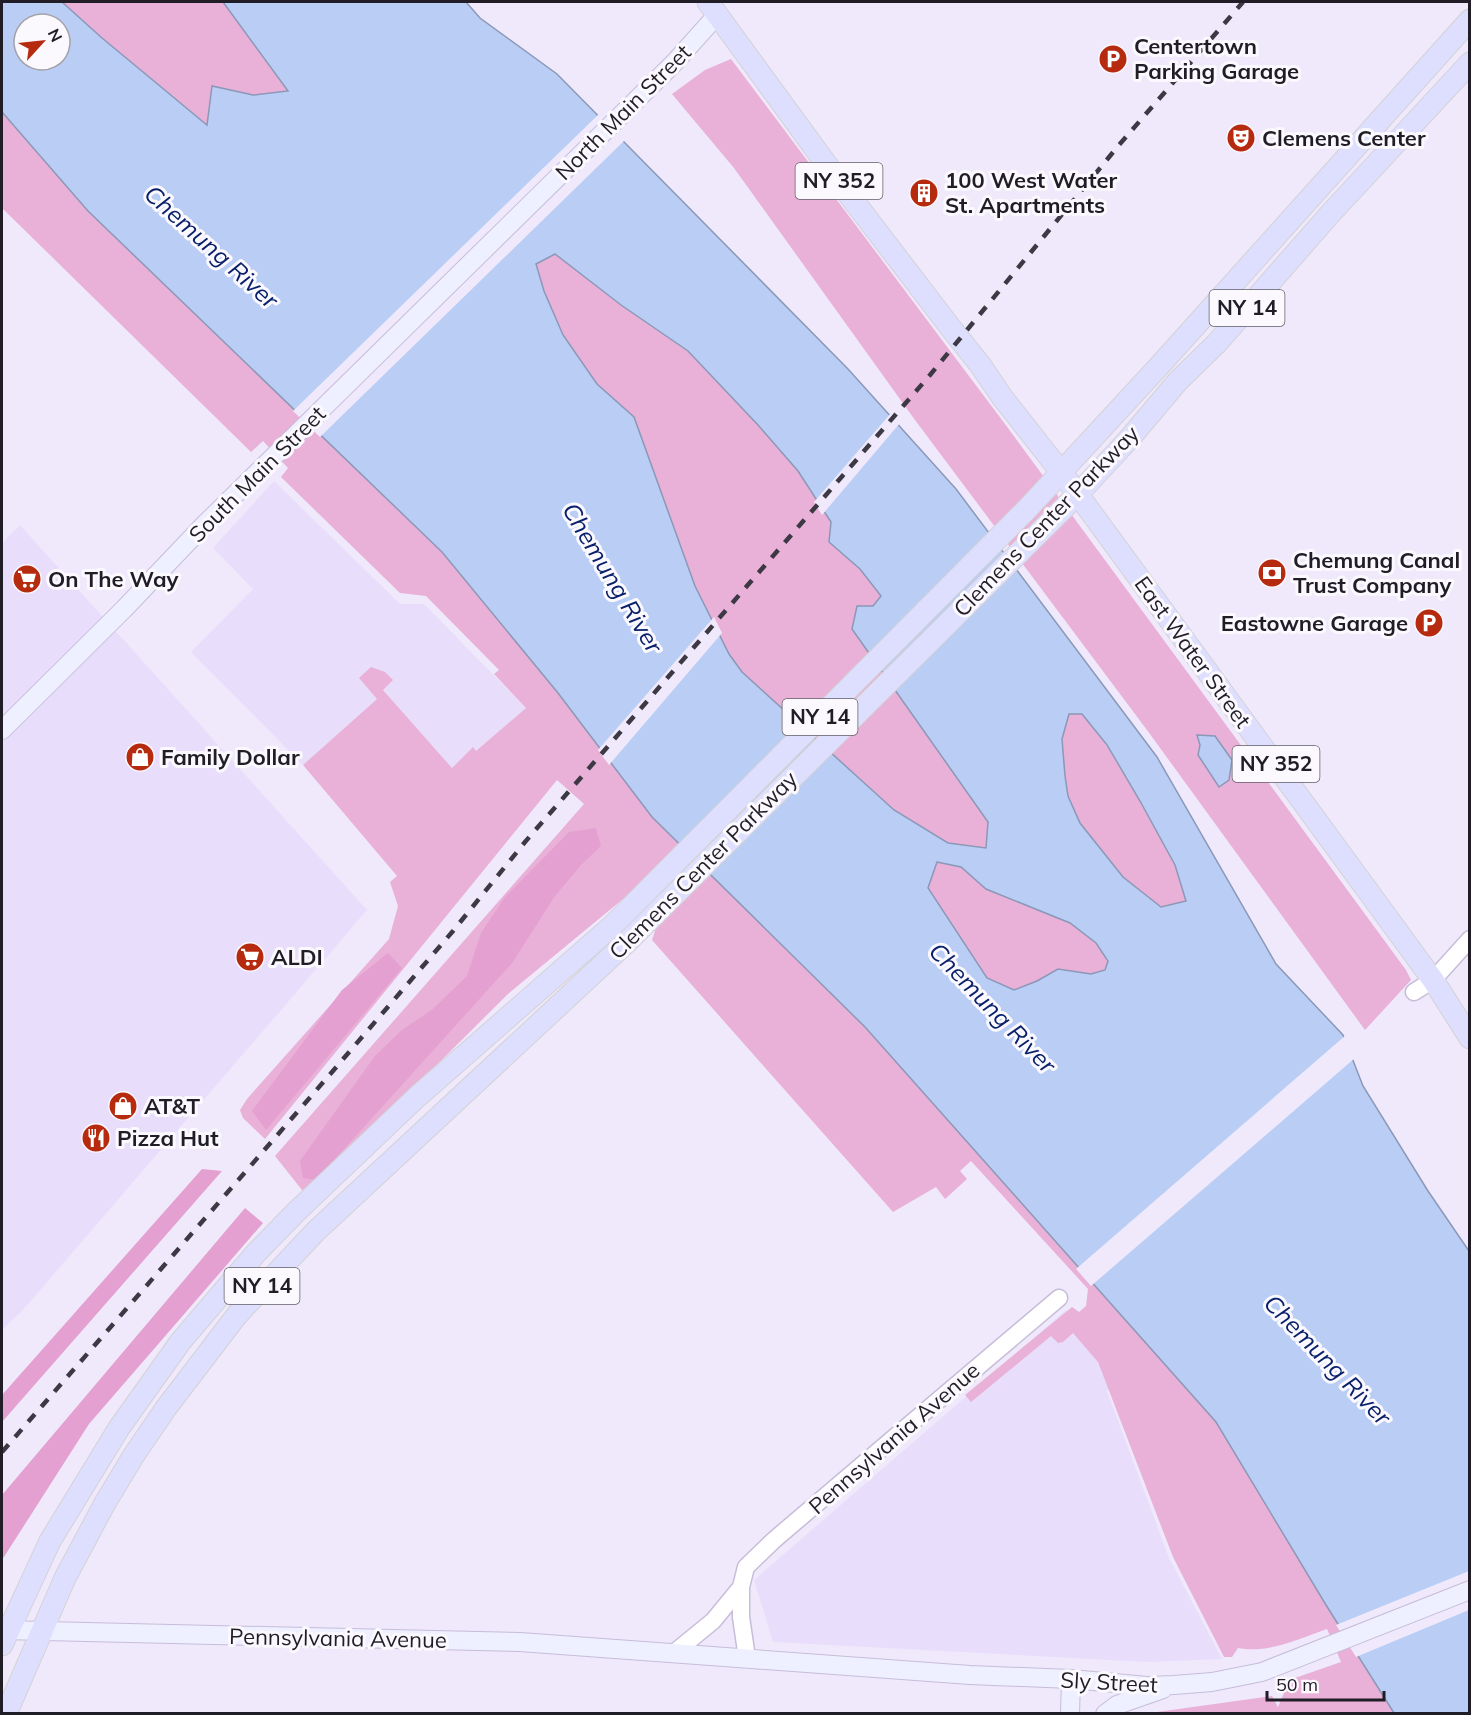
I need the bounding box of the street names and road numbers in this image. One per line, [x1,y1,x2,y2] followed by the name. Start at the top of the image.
[549,38,697,186] street label: North Main Street
[796,163,882,199] road number: NY 352
[1210,290,1284,326] road number: NY 14
[183,400,331,548] street label: South Main Street
[947,419,1145,622] street label: Clemens Center Parkway
[1129,571,1258,734] street label: East Water Street
[782,699,858,735] road number: NY 14
[1232,746,1320,782] road number: NY 352
[603,765,803,965] street label: Clemens Center Parkway
[224,1268,300,1304] road number: NY 14
[803,1356,985,1520] street label: Pennsylvania Avenue
[229,1622,447,1654] street label: Pennsylvania Avenue
[1060,1665,1159,1699] street label: Sly Street

